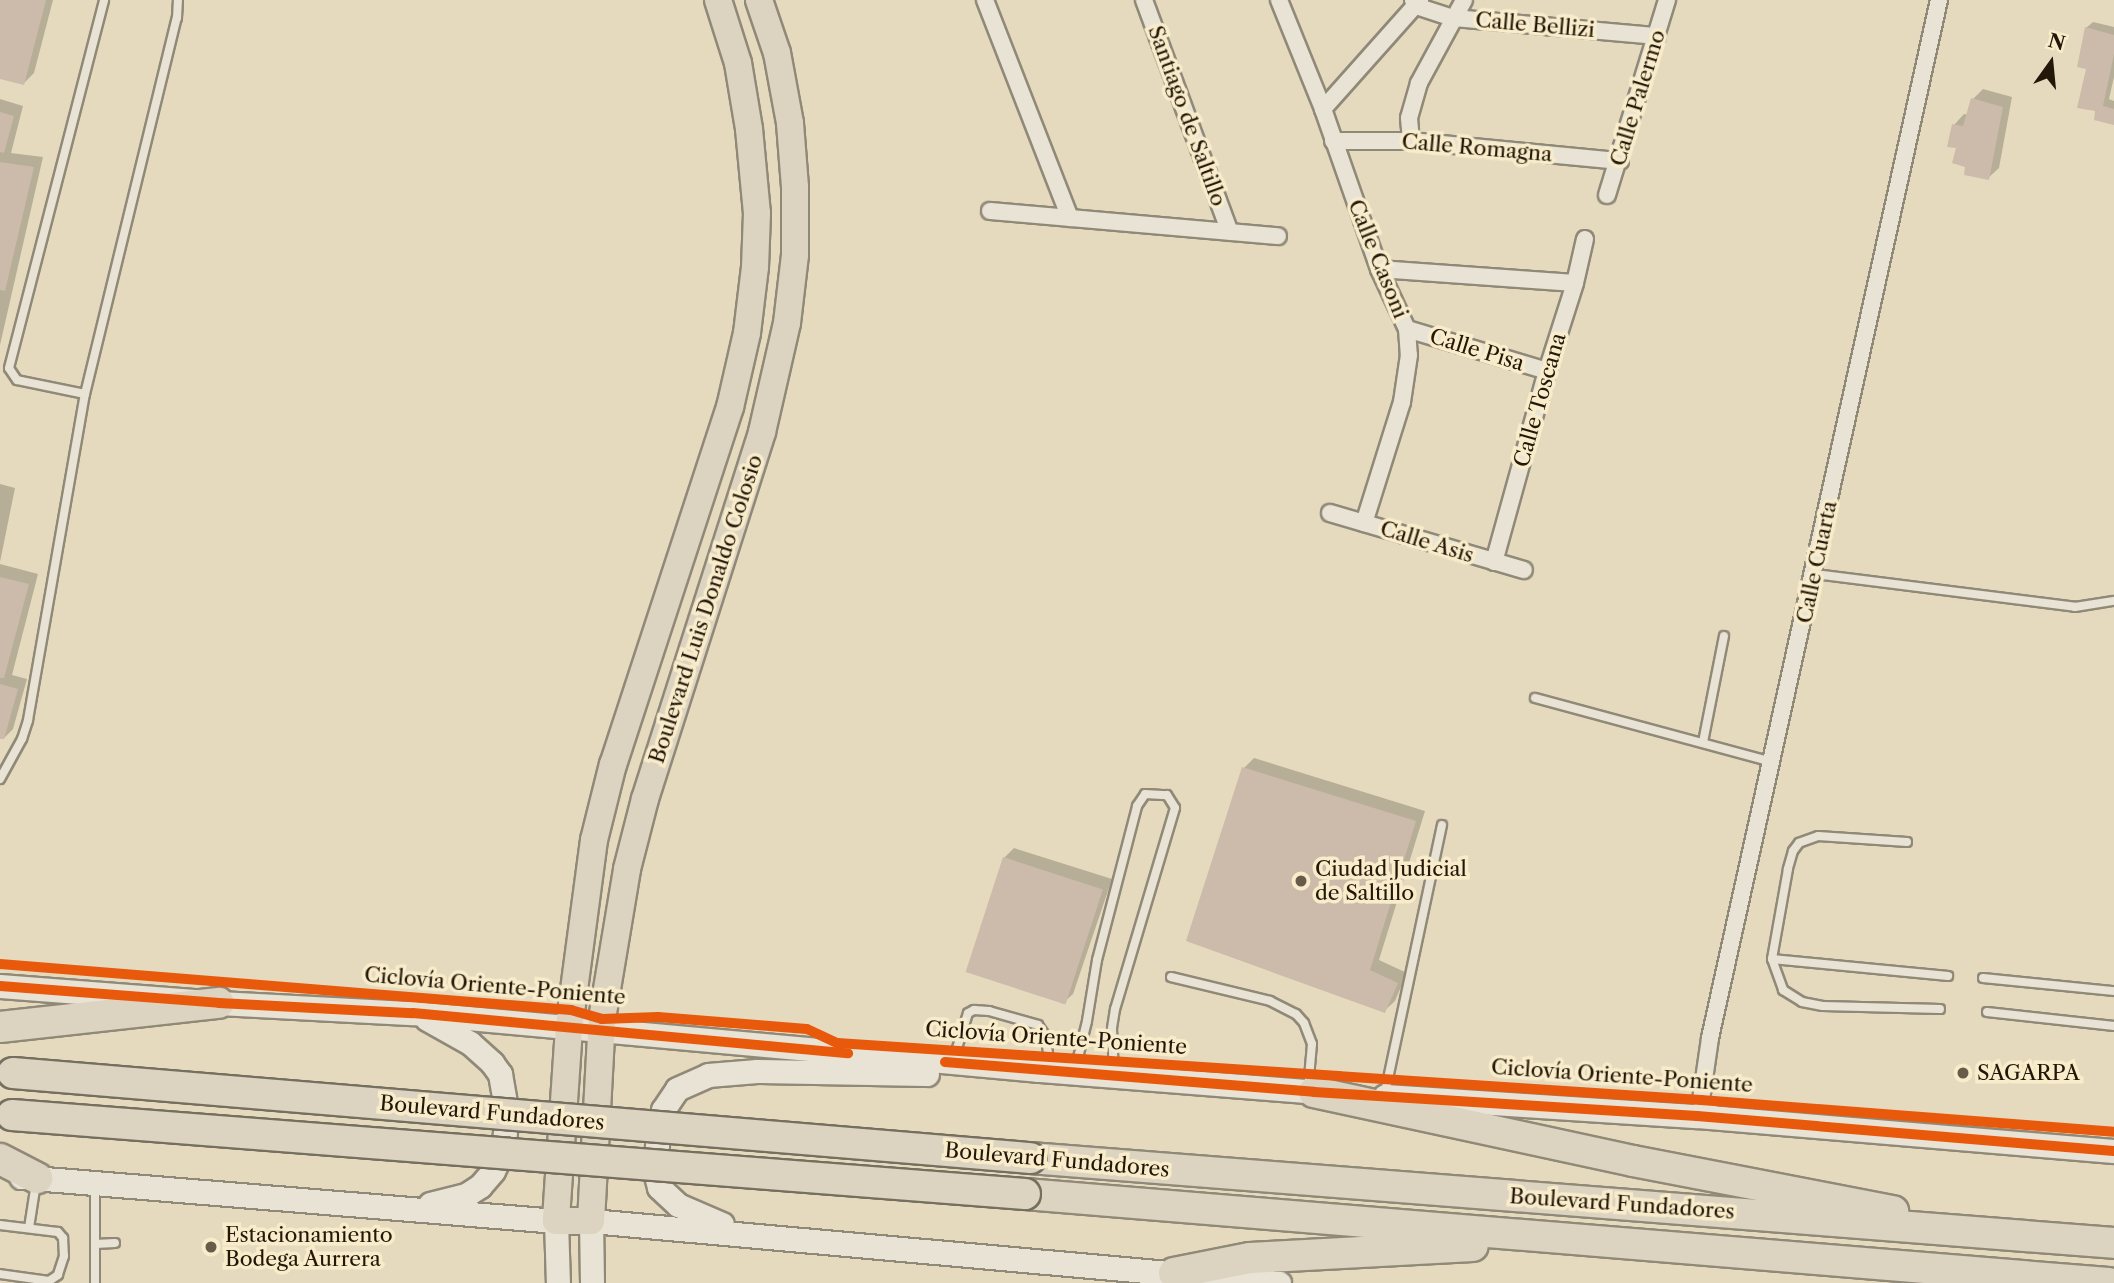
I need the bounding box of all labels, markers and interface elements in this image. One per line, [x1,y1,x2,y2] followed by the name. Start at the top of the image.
[1474,7,1596,43] street label: Calle Bellizi
[1143,22,1231,210] street label: Santiago de Saltillo
[1605,27,1671,169] street label: Calle Palermo
[2016,28,2086,98] north arrow
[2046,29,2068,55] text: N
[1401,129,1553,167] street label: Calle Romagna
[1343,196,1413,322] street label: Calle Casoni
[1427,324,1527,376] street label: Calle Pisa
[1509,330,1571,470] street label: Calle Toscana
[644,452,768,766] street label: Boulevard Luis Donaldo Colosio
[1792,498,1842,626] street label: Calle Cuarta
[1377,516,1477,568] street label: Calle Asis
[1315,856,1467,906] place label: Ciudad Judicial de Saltillo
[1293,873,1309,889] marker: Ciudad Judicial de Saltillo
[363,962,627,1010] street label: Ciclovía Oriente-Poniente
[924,1016,1188,1060] street label: Ciclovía Oriente-Poniente
[1490,1054,1754,1098] street label: Ciclovía Oriente-Poniente
[1977,1060,2080,1086] place label: SAGARPA
[1955,1065,1971,1081] marker: SAGARPA
[379,1091,605,1135] street label: Boulevard Fundadores
[944,1138,1170,1182] street label: Boulevard Fundadores
[1509,1184,1735,1224] street label: Boulevard Fundadores
[225,1222,393,1272] place label: Estacionamiento Bodega Aurrera
[203,1239,219,1255] marker: Estacionamiento Bodega Aurrera

